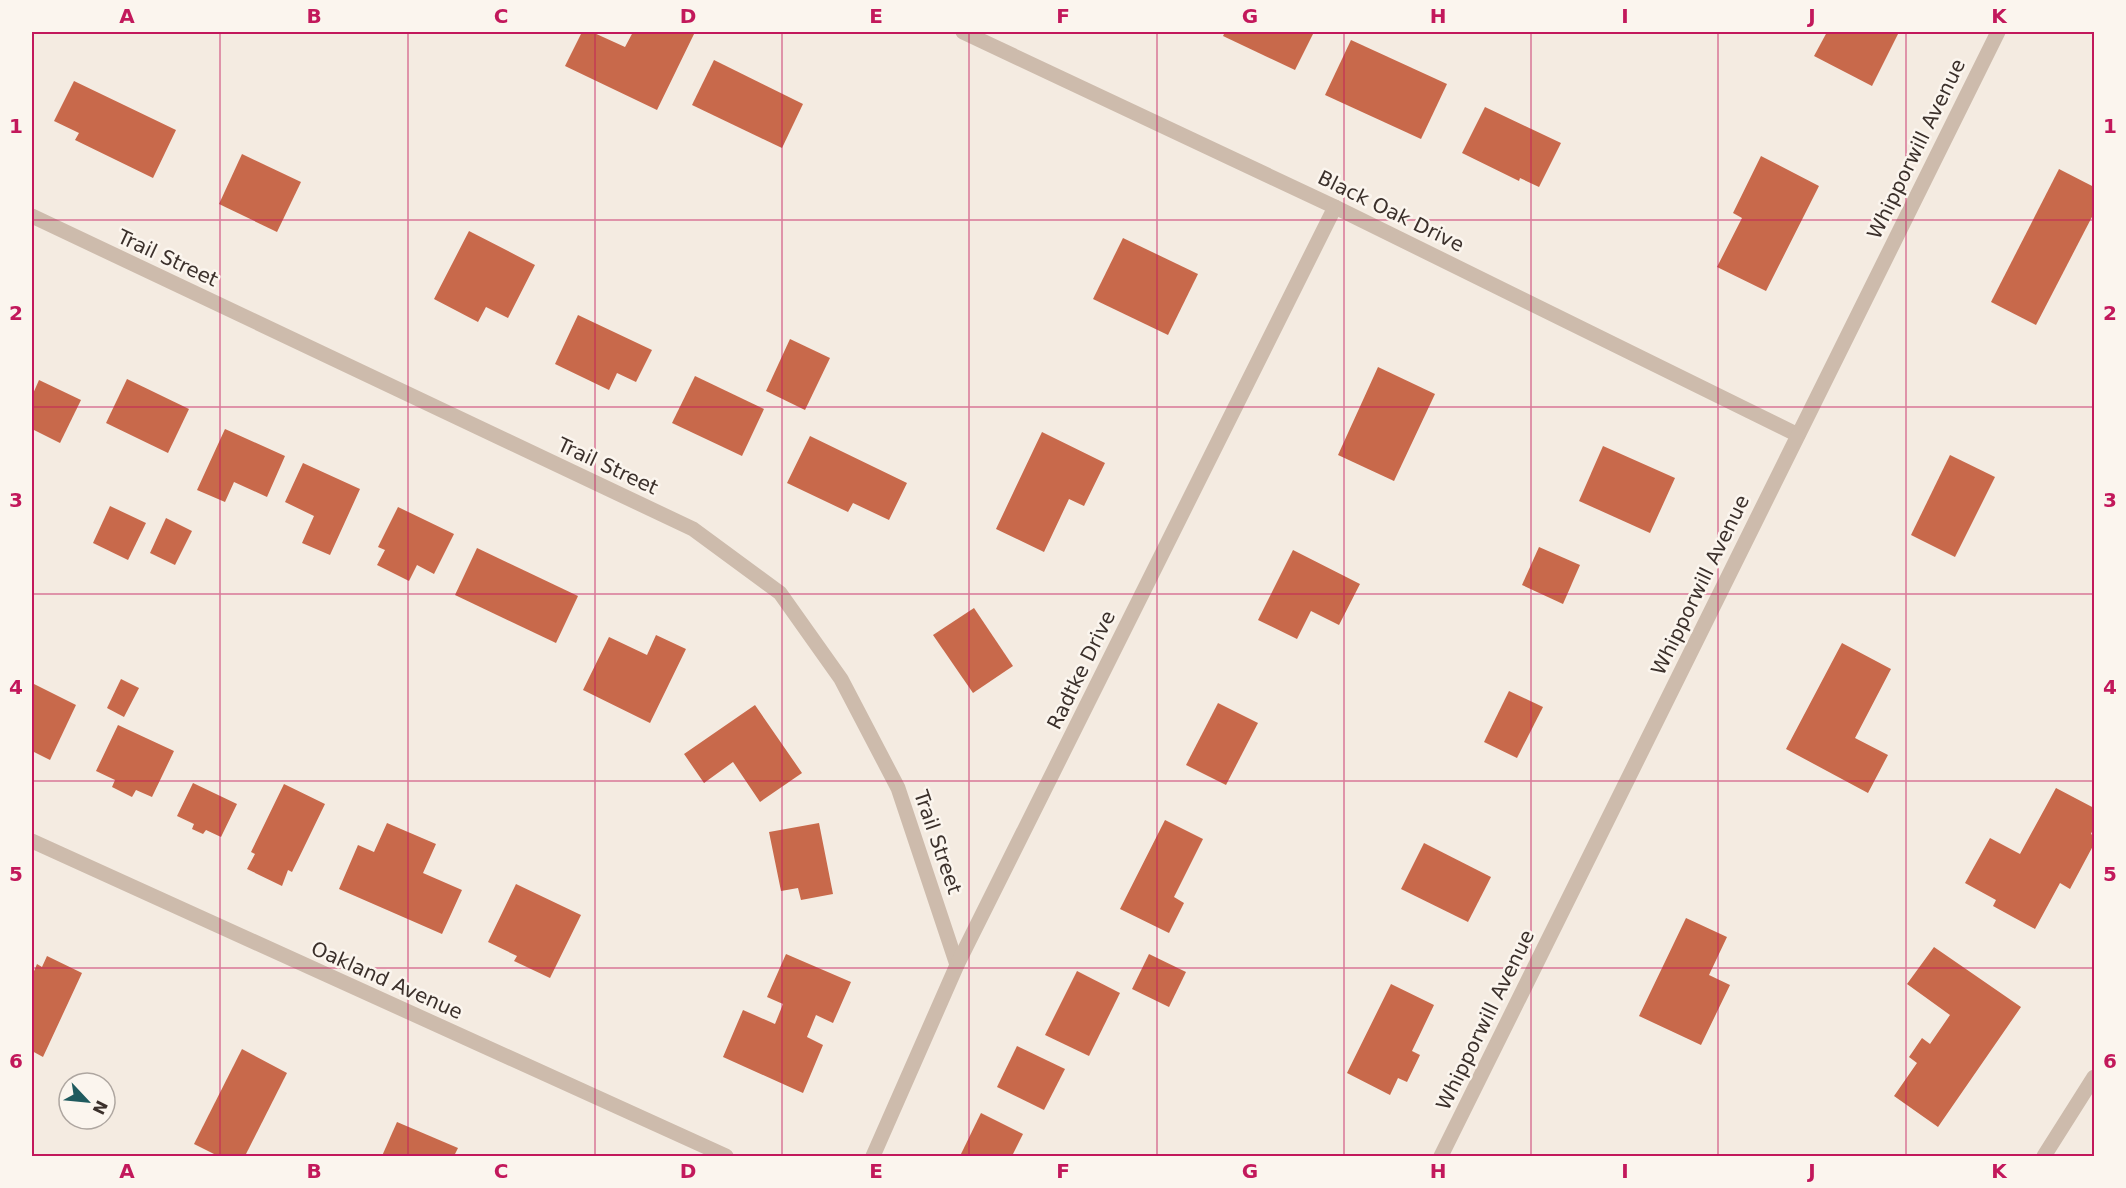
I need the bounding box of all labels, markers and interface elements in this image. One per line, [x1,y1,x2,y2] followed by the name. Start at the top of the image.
[119,4,135,28] text: A
[306,4,322,28] text: B
[494,4,508,28] text: C
[680,4,696,28] text: D
[869,4,883,28] text: E
[1056,4,1070,28] text: F
[1242,4,1258,28] text: G
[1430,4,1446,28] text: H
[1621,4,1629,28] text: I
[1806,4,1816,28] text: J
[1991,4,2008,28] text: K
[1862,55,1970,243] street label: Whipporwill Avenue
[9,114,23,138] text: 1
[2103,114,2117,138] text: 1
[1314,165,1468,257] street label: Black Oak Drive
[113,224,222,292] street label: Trail Street
[9,301,23,325] text: 2
[2103,301,2117,325] text: 2
[553,432,662,500] street label: Trail Street
[9,488,23,512] text: 3
[2103,488,2117,512] text: 3
[1646,491,1754,679] street label: Whipporwill Avenue
[1042,607,1120,733] street label: Radtke Drive
[9,675,23,699] text: 4
[2103,675,2117,699] text: 4
[909,786,967,897] street label: Trail Street
[9,862,23,886] text: 5
[2103,862,2117,886] text: 5
[1431,926,1539,1114] street label: Whipporwill Avenue
[307,936,467,1024] street label: Oakland Avenue
[9,1049,23,1073] text: 6
[2103,1049,2117,1073] text: 6
[57,1071,117,1131] north arrow
[89,1097,112,1118] text: N
[119,1159,135,1183] text: A
[306,1159,322,1183] text: B
[494,1159,508,1183] text: C
[680,1159,696,1183] text: D
[869,1159,883,1183] text: E
[1056,1159,1070,1183] text: F
[1242,1159,1258,1183] text: G
[1430,1159,1446,1183] text: H
[1621,1159,1629,1183] text: I
[1806,1159,1816,1183] text: J
[1991,1159,2008,1183] text: K

